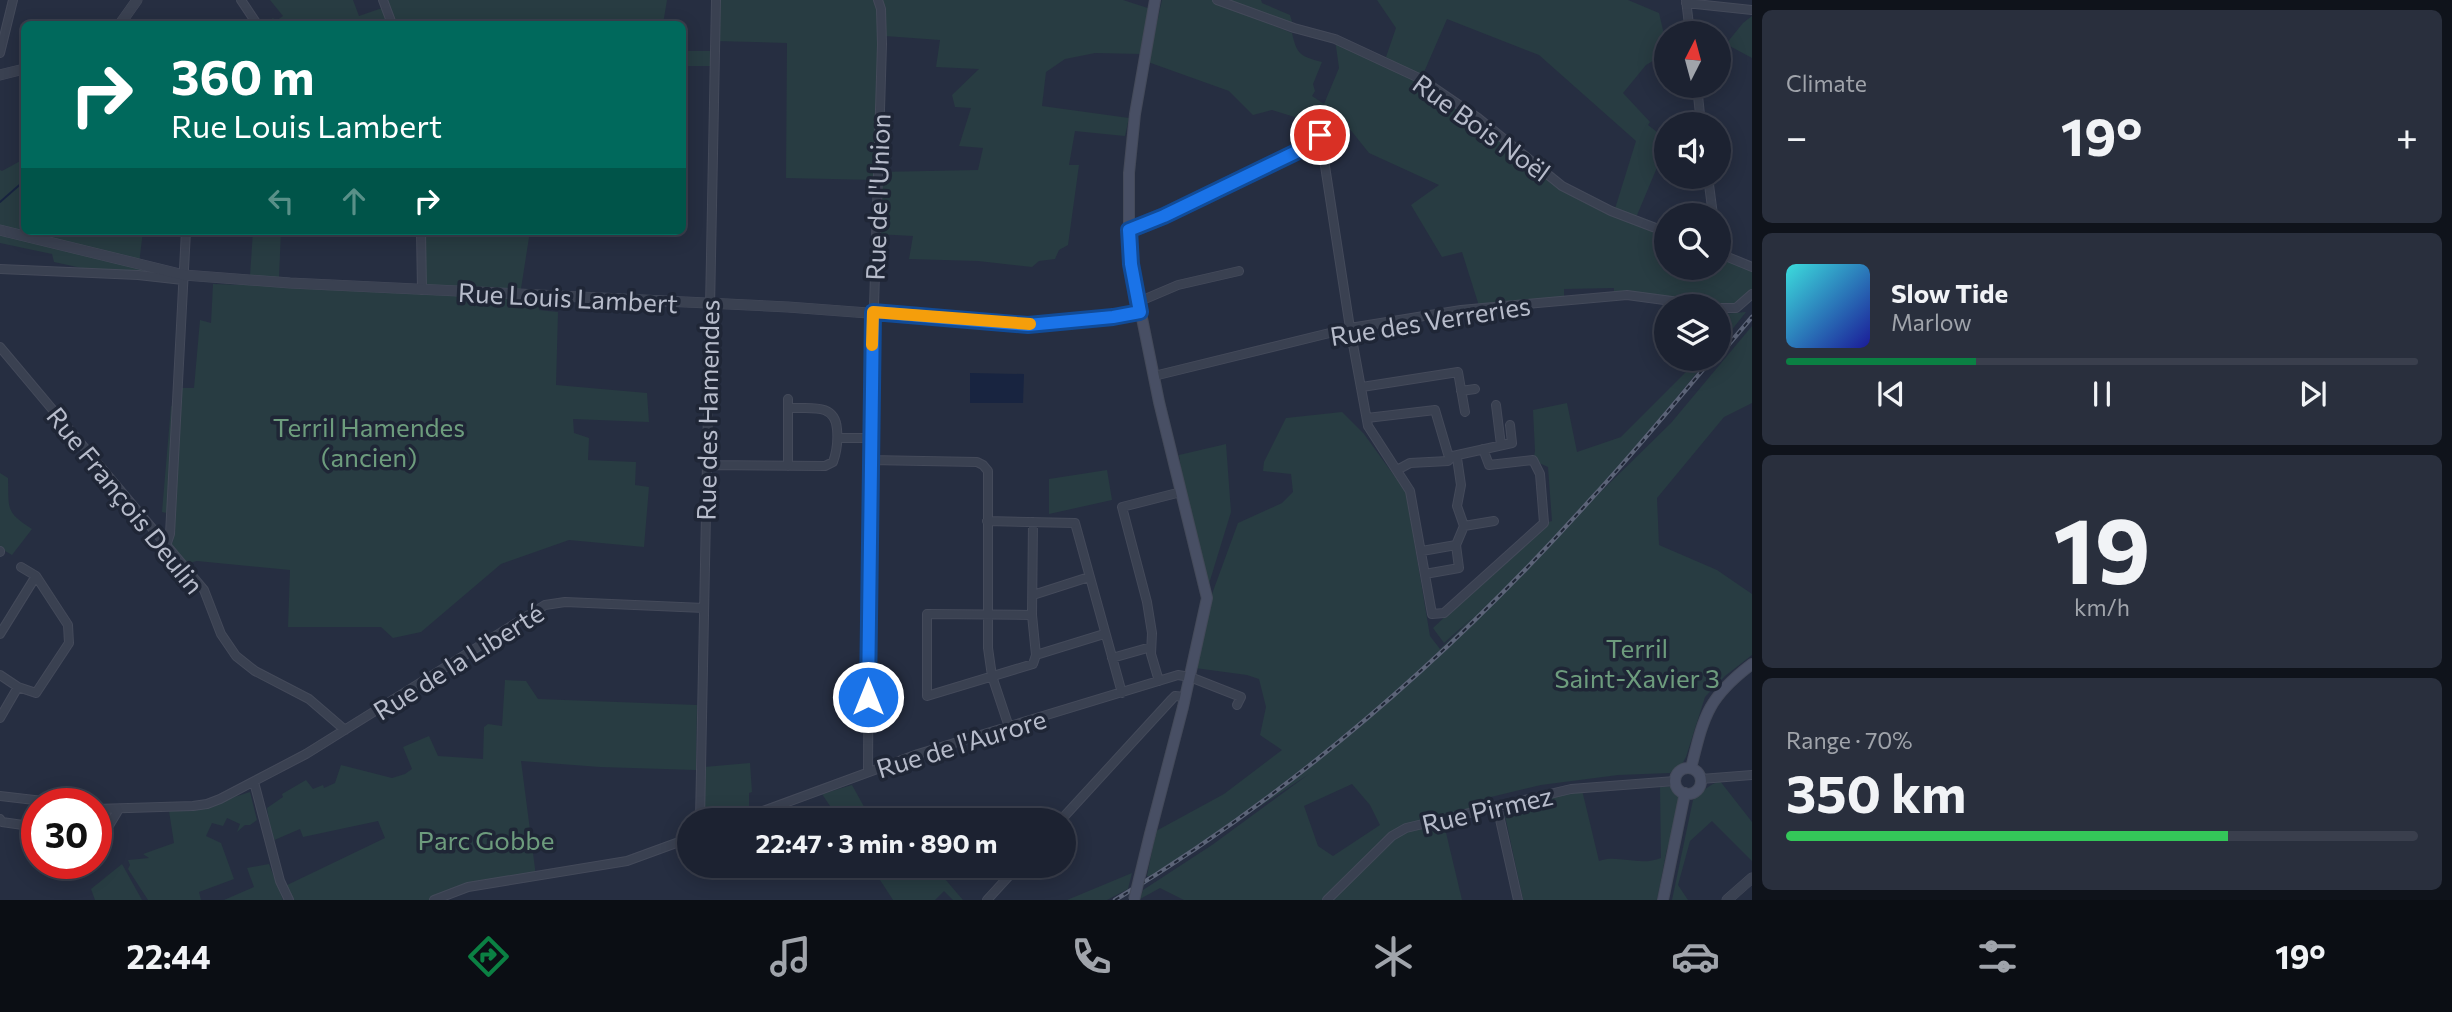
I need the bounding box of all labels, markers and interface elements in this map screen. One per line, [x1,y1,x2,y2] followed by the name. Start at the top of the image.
[1654,21,1731,98] north arrow
[1654,21,1731,371] map controls
[171,45,314,105] text: 360 m
[56,49,147,140] icon: right
[1407,67,1557,187] street label: Rue Bois Noël
[1786,69,1867,97] text: Climate
[2061,103,2142,167] text: 19°
[171,105,442,145] text: Rue Louis Lambert
[1290,105,1350,165] pin
[1654,112,1731,189] button: sound
[1786,112,1808,159] text: −
[2396,112,2418,159] text: +
[859,113,895,281] street label: Rue de l'Union
[1301,116,1339,154] icon: arrive
[262,182,300,220] icon: left
[335,182,373,220] icon: ahead
[408,182,446,220] icon: right
[1654,203,1731,280] button: search
[457,276,679,318] street label: Rue Louis Lambert
[1891,277,2008,308] text: Slow Tide
[1328,289,1532,351] street label: Rue des Verreries
[1654,294,1731,371] button: layers
[690,299,724,521] street label: Rue des Hamendes
[1891,308,1972,336] text: Marlow
[1872,375,1910,413] icon: previous
[2083,375,2121,413] icon: pause
[2294,375,2332,413] icon: next
[41,400,211,600] street label: Rue François Deulin
[273,411,465,472] park label: Terril Hamendes (ancien)
[2053,491,2151,603] text: 19
[2074,593,2130,621] text: km/h
[367,596,549,726] street label: Rue de la Liberté
[1554,632,1720,693] park label: Terril Saint-Xavier 3
[831,660,905,734] position arrow
[872,702,1050,784] street label: Rue de l'Aurore
[1786,726,1913,754] text: Range · 70%
[1786,760,1966,824] text: 350 km
[1419,779,1555,839] street label: Rue Pirmez
[21,788,112,879] speed limit sign: 30
[418,824,554,855] park label: Parc Gobbe
[756,827,997,858] text: 22:47 · 3 min · 890 m
[464,932,513,981] icon: directions
[766,932,815,981] icon: music
[1067,932,1116,981] icon: phone
[1369,932,1418,981] icon: climate
[1671,932,1720,981] icon: car
[1973,932,2022,981] icon: filters
[126,936,211,976] text: 22:44
[2275,936,2326,976] text: 19°

